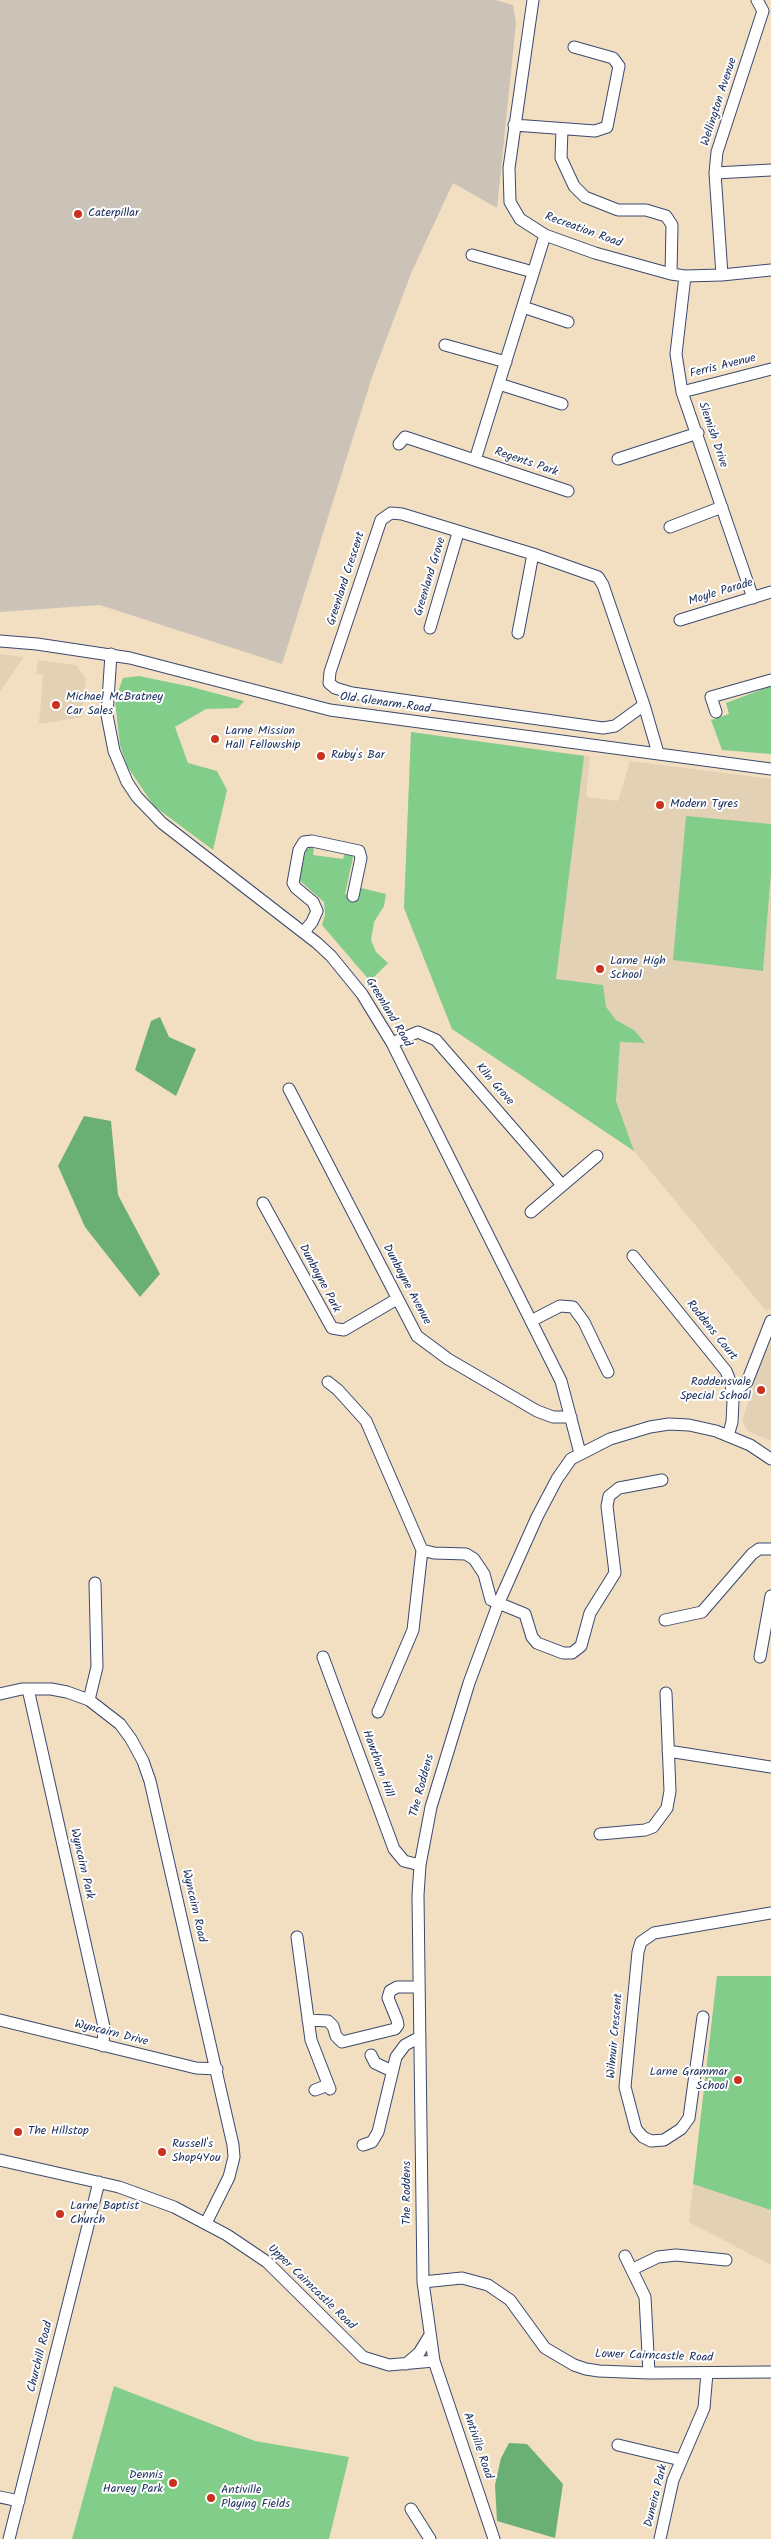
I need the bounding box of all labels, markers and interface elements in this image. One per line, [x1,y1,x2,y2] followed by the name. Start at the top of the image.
[699,56,741,148] street label: Wellington Avenue
[88,207,139,221] place label: Caterpillar
[72,208,84,220] marker: Caterpillar
[543,210,623,252] street label: Recreation Road
[688,352,758,382] street label: Ferris Avenue
[694,400,730,470] street label: Slemish Drive
[492,445,560,481] street label: Regents Park
[325,530,369,628] street label: Greenland Crescent
[412,536,450,618] street label: Greenland Grove
[687,576,755,610] street label: Moyle Parade
[66,691,163,719] place label: Michael McBratney Car Sales
[339,691,431,717] street label: Old Glenarm Road
[50,699,62,711] marker: Michael McBratney Car Sales
[225,725,301,753] place label: Larne Mission Hall Fellowship
[209,733,221,745] marker: Larne Mission Hall Fellowship
[331,749,385,763] place label: Ruby's Bar
[315,750,327,762] marker: Ruby's Bar
[670,798,738,812] place label: Modern Tyres
[654,799,666,811] marker: Modern Tyres
[610,955,666,983] place label: Larne High School
[594,963,606,975] marker: Larne High School
[362,976,414,1050] street label: Greenland Road
[472,1061,516,1109] street label: Kiln Grove
[295,1242,343,1316] street label: Dunboyne Park
[379,1242,433,1328] street label: Dunboyne Avenue
[682,1298,740,1364] street label: Roddens Court
[680,1376,751,1404] place label: Roddensvale Special School
[755,1384,767,1396] marker: Roddensvale Special School
[358,1729,396,1799] street label: Hawthorn Hill
[408,1753,438,1819] street label: The Roddens
[66,1827,96,1901] street label: Wyncairn Park
[178,1868,208,1944] street label: Wyncairn Road
[605,1993,627,2079] street label: Wilmuir Crescent
[73,2018,149,2050] street label: Wyncairn Drive
[650,2066,728,2094] place label: Larne Grammar School
[732,2074,744,2086] marker: Larne Grammar School
[28,2125,89,2139] place label: The Hillstop
[12,2126,24,2138] marker: The Hillstop
[172,2138,221,2166] place label: Russell's Shop4You
[156,2146,168,2158] marker: Russell's Shop4You
[401,2161,415,2225] street label: The Roddens
[70,2200,139,2228] place label: Larne Baptist Church
[54,2208,66,2220] marker: Larne Baptist Church
[264,2242,358,2334] street label: Upper Cairncastle Road
[25,2320,57,2394] street label: Churchill Road
[595,2348,713,2366] street label: Lower Cairncastle Road
[459,2411,495,2481] street label: Antiville Road
[642,2463,672,2529] street label: Duneira Park
[103,2469,163,2497] place label: Dennis Harvey Park
[167,2477,179,2489] marker: Dennis Harvey Park
[221,2484,290,2512] place label: Antiville Playing Fields
[205,2492,217,2504] marker: Antiville Playing Fields

